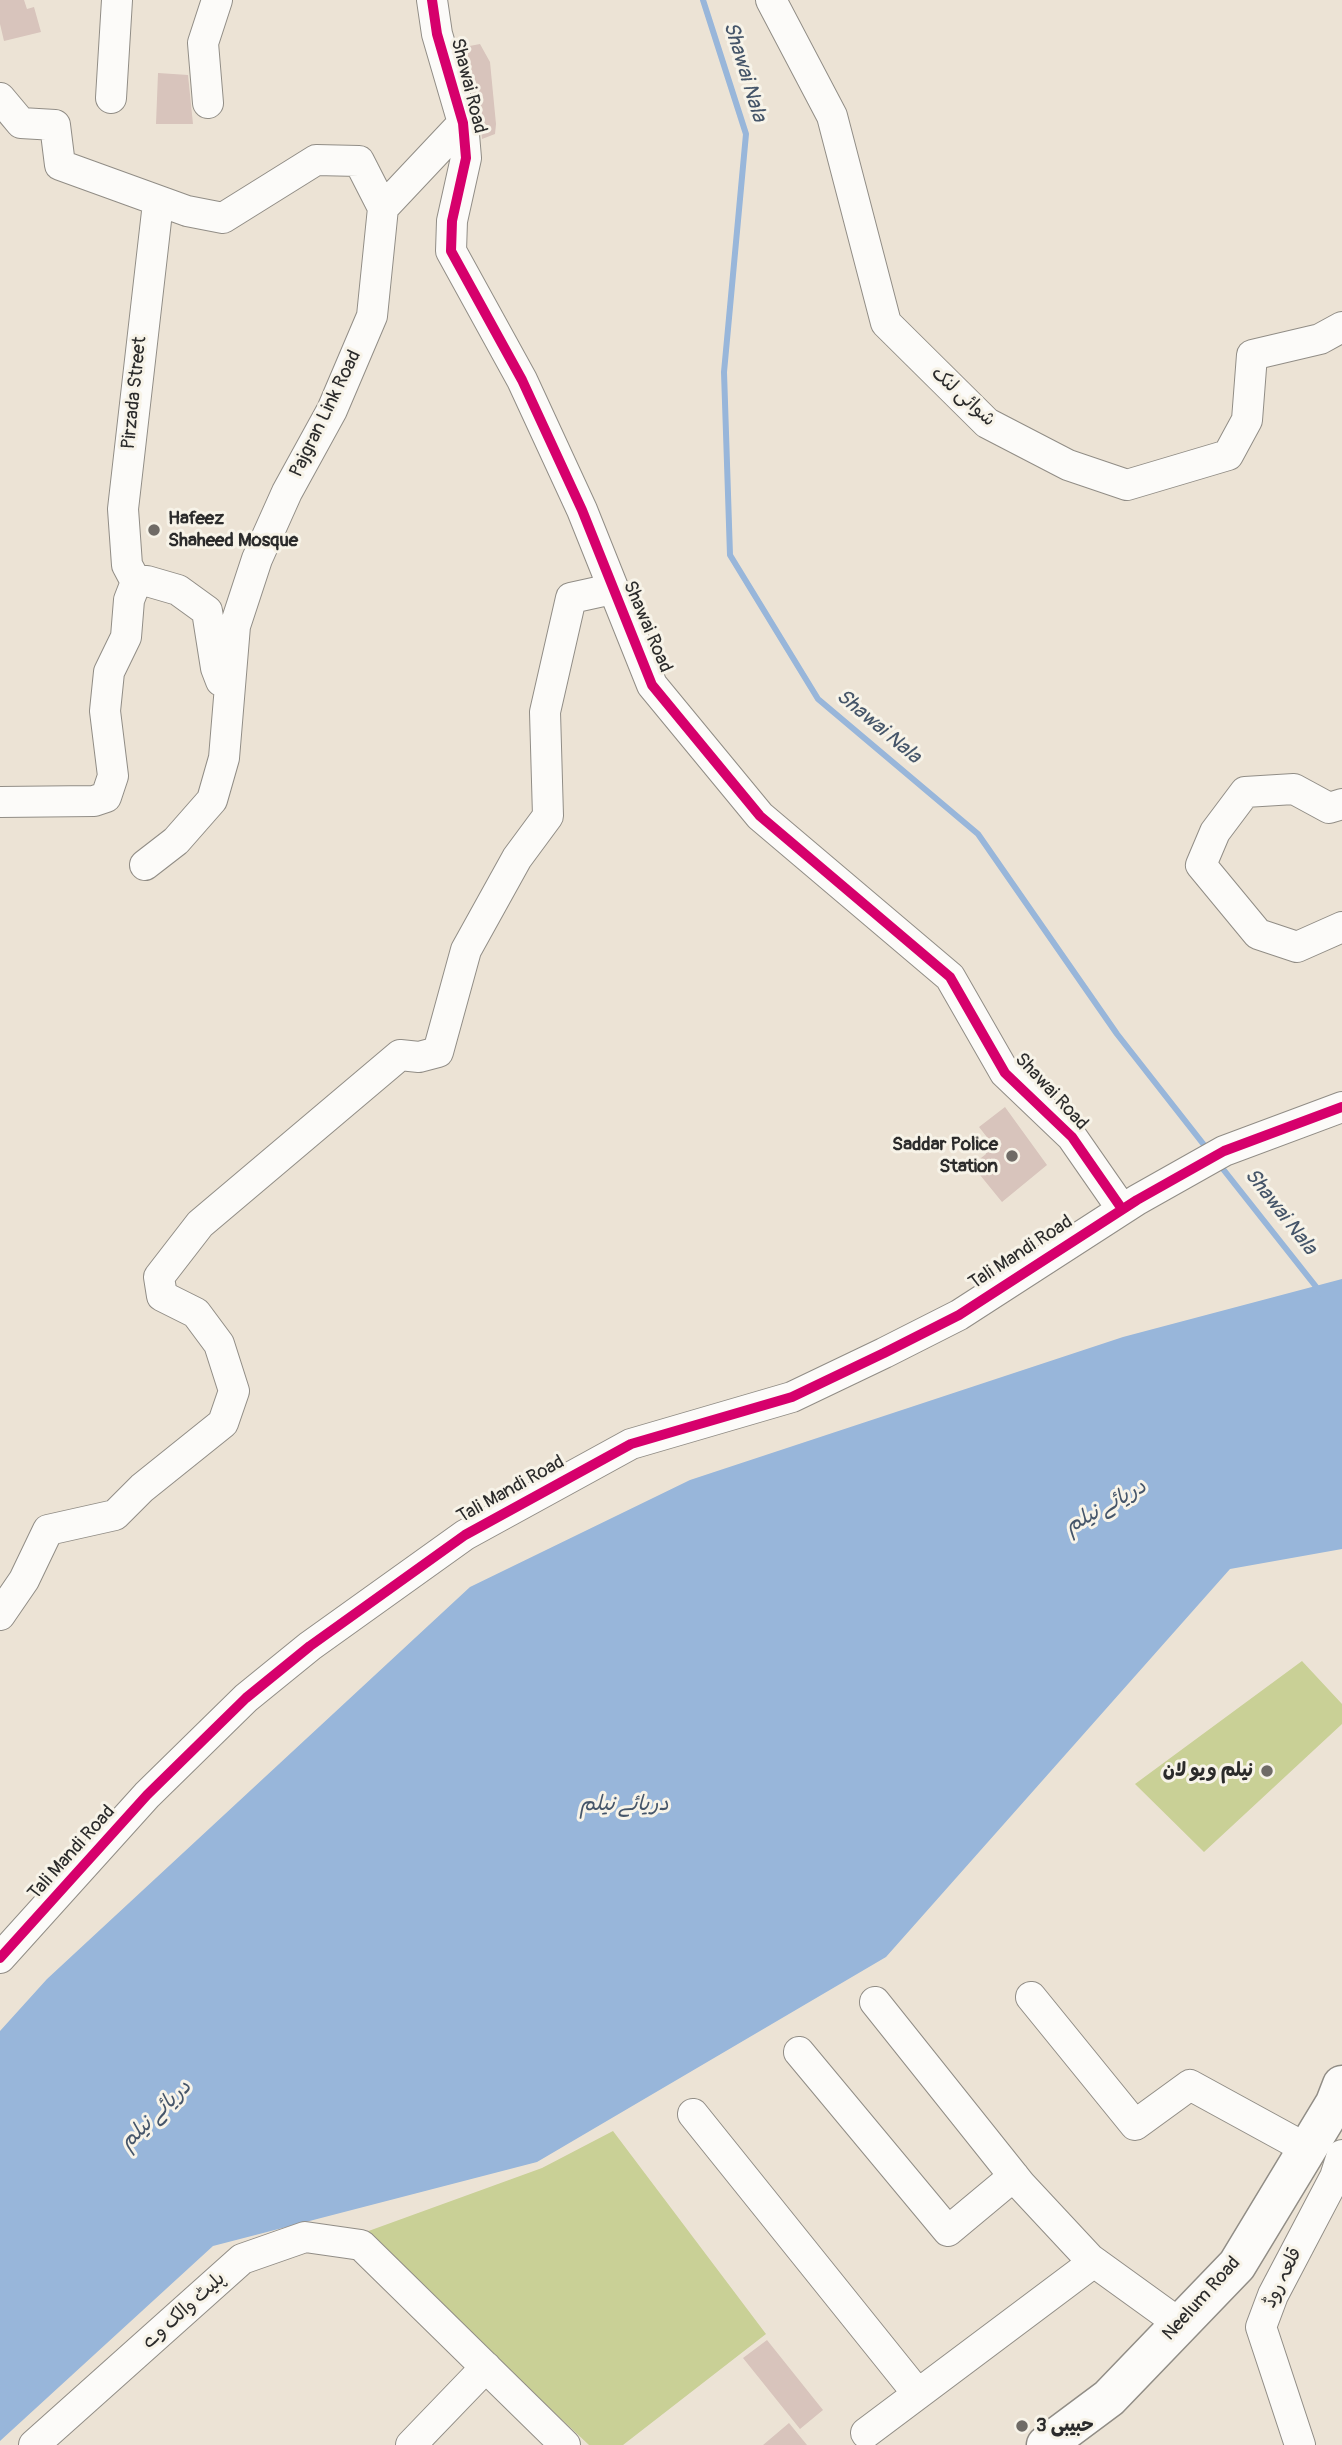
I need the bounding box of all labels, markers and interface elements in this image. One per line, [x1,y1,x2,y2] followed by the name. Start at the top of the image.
[717,19,771,125] water label: Shawai Nala
[445,36,491,136] street label: Shawai Road
[118,336,152,450] street label: Pirzada Street
[285,347,367,481] street label: Pajgran Link Road
[926,362,1000,432] street label: شوائی لنک
[168,508,298,552] place label: Hafeez Shaheed Mosque
[146,522,162,538] marker: Hafeez Shaheed Mosque
[617,578,677,676] street label: Shawai Road
[831,684,925,770] water label: Shawai Nala
[1009,1049,1093,1135] street label: Shawai Road
[892,1134,998,1178] place label: Saddar Police Station
[1004,1148,1020,1164] marker: Saddar Police Station
[1238,1164,1322,1260] water label: Shawai Nala
[965,1211,1077,1295] street label: Tali Mandi Road
[453,1451,569,1529] street label: Tali Mandi Road
[1061,1474,1151,1540] water label: دریائے نیلم
[1163,1760,1253,1782] place label: نیلم ویو لان
[1259,1763,1275,1779] marker: نیلم ویو لان
[579,1792,669,1818] water label: دریائے نیلم
[24,1801,120,1905] street label: Tali Mandi Road
[115,2075,197,2155] water label: دریائے نیلم
[1259,2244,1307,2312] street label: قلعہ روڈ
[1158,2252,1246,2346] street label: Neelum Road
[138,2268,230,2354] street label: پلیٹ والک وے
[1036,2415,1094,2437] place label: حبیبی 3
[1014,2418,1030,2434] marker: حبیبی 3

